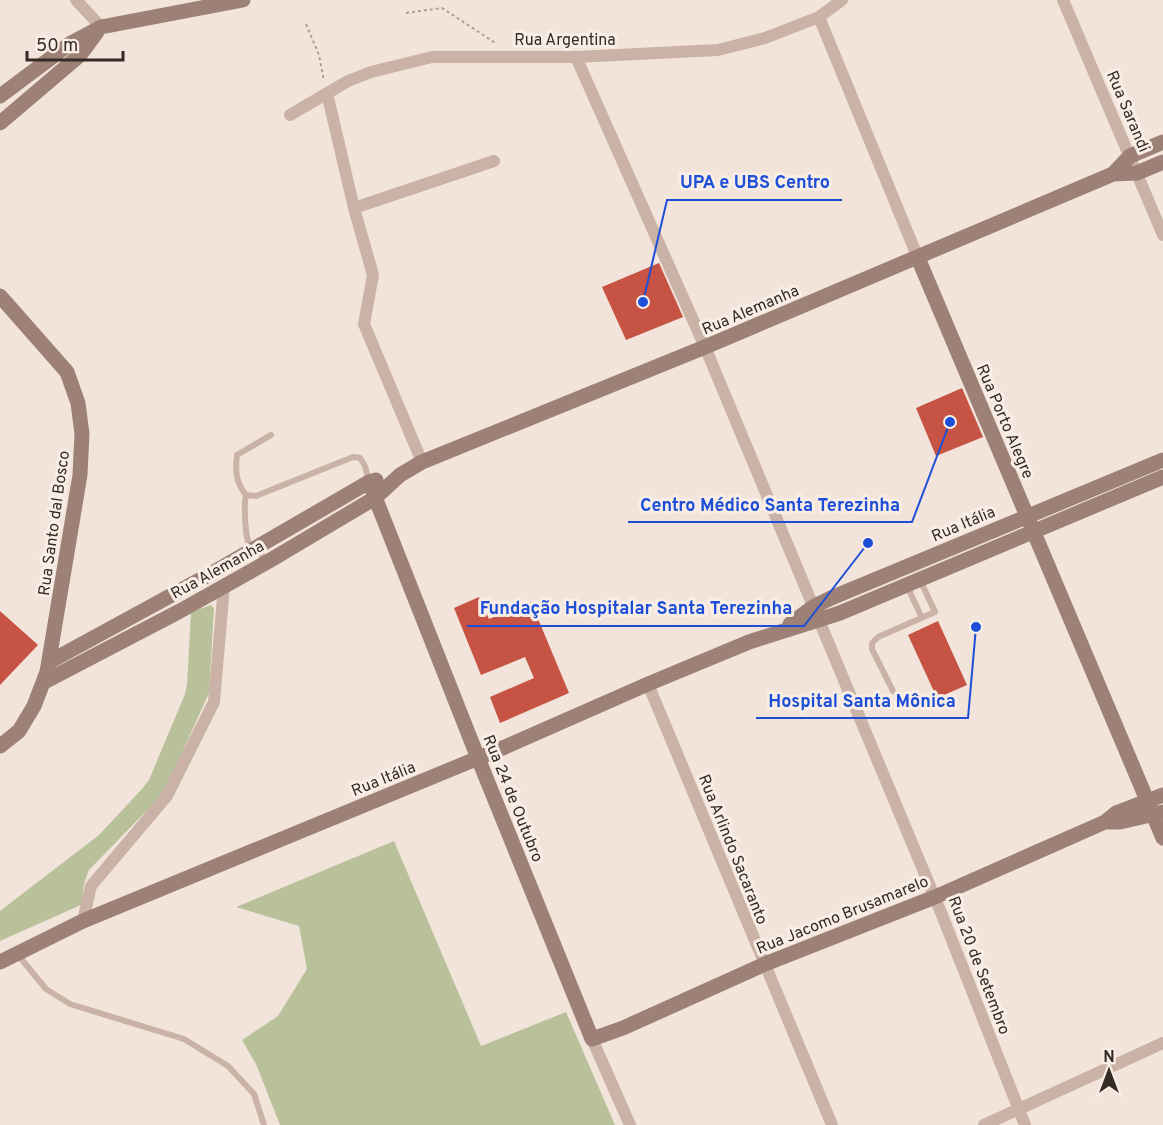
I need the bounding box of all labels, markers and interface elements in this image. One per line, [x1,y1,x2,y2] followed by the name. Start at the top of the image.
[27,24,123,62] scale bar
[514,31,616,51] street label: Rua Argentina
[36,35,78,58] text: 50 m
[1101,68,1153,156] street label: Rua Sarandi
[667,164,842,200] callout: UPA e UBS Centro
[680,172,830,195] text: UPA e UBS Centro
[699,281,802,340] street label: Rua Alemanha
[971,361,1037,482] street label: Rua Porto Alegre
[35,449,75,597] street label: Rua Santo dal Bosco
[628,486,912,522] callout: Centro Médico Santa Terezinha
[640,495,900,518] text: Centro Médico Santa Terezinha
[929,502,999,547] street label: Rua Itália
[168,537,268,605] street label: Rua Alemanha
[467,590,804,626] callout: Fundação Hospitalar Santa Terezinha
[480,598,792,621] text: Fundação Hospitalar Santa Terezinha
[756,682,968,718] callout: Hospital Santa Mônica
[768,691,956,714] text: Hospital Santa Mônica
[478,732,547,865] street label: Rua 24 de Outubro
[349,758,419,802] street label: Rua Itália
[693,772,771,928] street label: Rua Arlindo Sacaranto
[754,872,932,960] street label: Rua Jacomo Brusamarelo
[943,894,1014,1038] street label: Rua 20 de Setembro
[1079,1041,1139,1101] north arrow
[1103,1048,1115,1068] text: N

